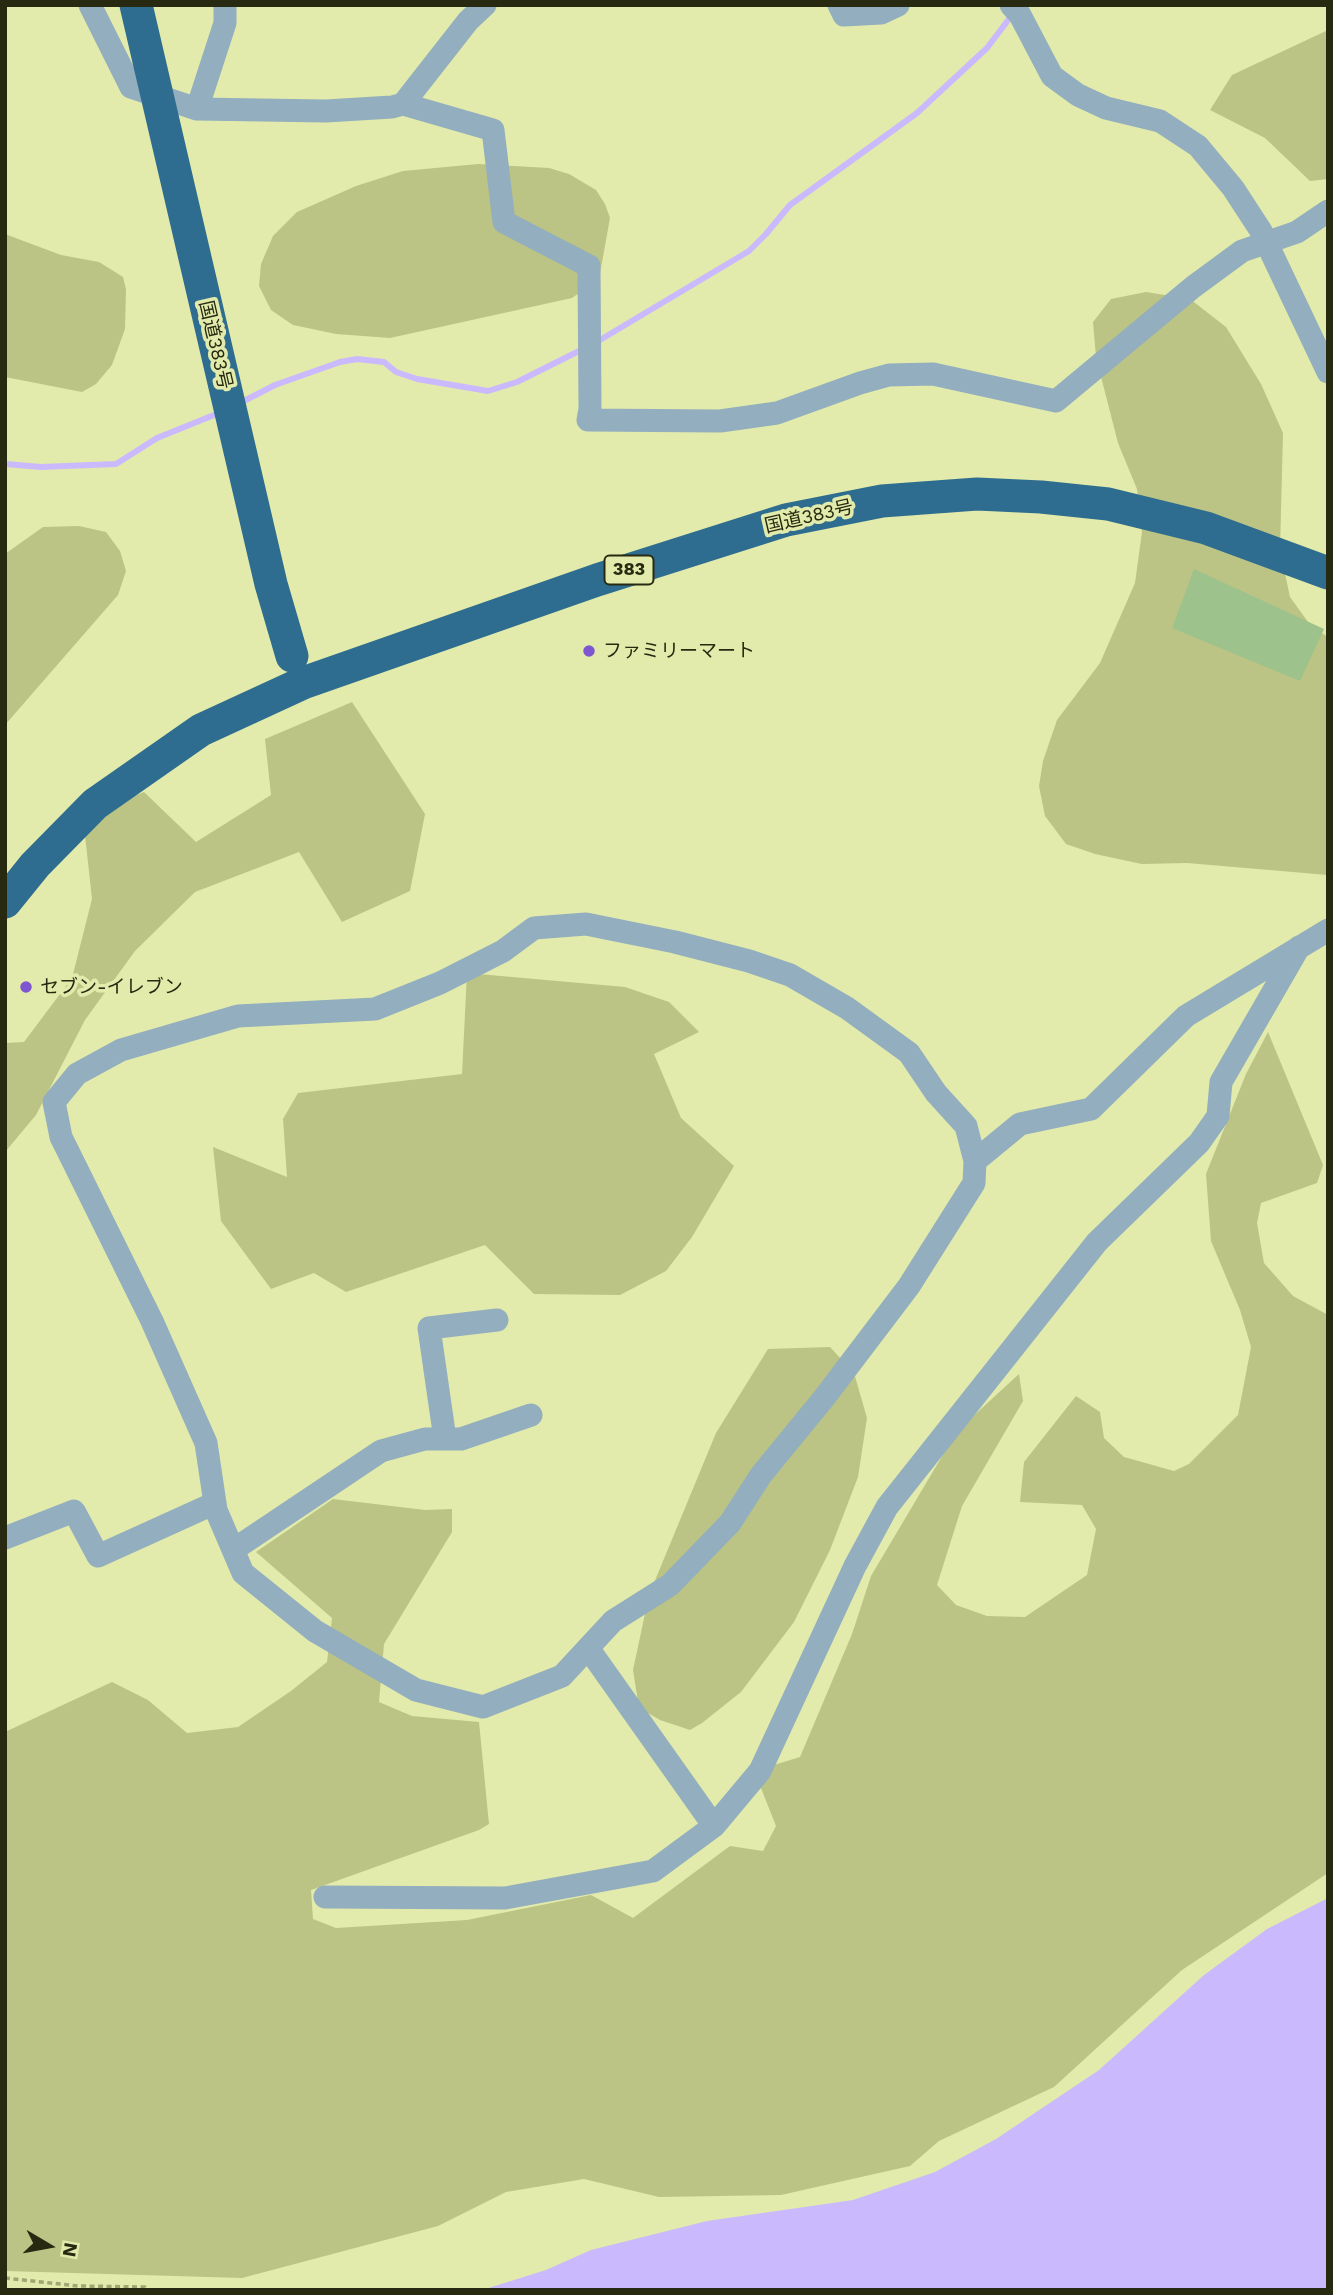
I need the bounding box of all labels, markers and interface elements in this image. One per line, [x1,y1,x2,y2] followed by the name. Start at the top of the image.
[194,298,236,392] street label: 国道383号
[762,496,856,538] street label: 国道383号
[604,556,654,584] road number: 383
[603,640,755,662] place label: ファミリーマート
[581,643,597,659] marker: ファミリーマート
[40,976,183,998] place label: セブン-イレブン
[18,979,34,995] marker: セブン-イレブン
[14,2211,84,2281] north arrow
[58,2241,83,2259] text: N

